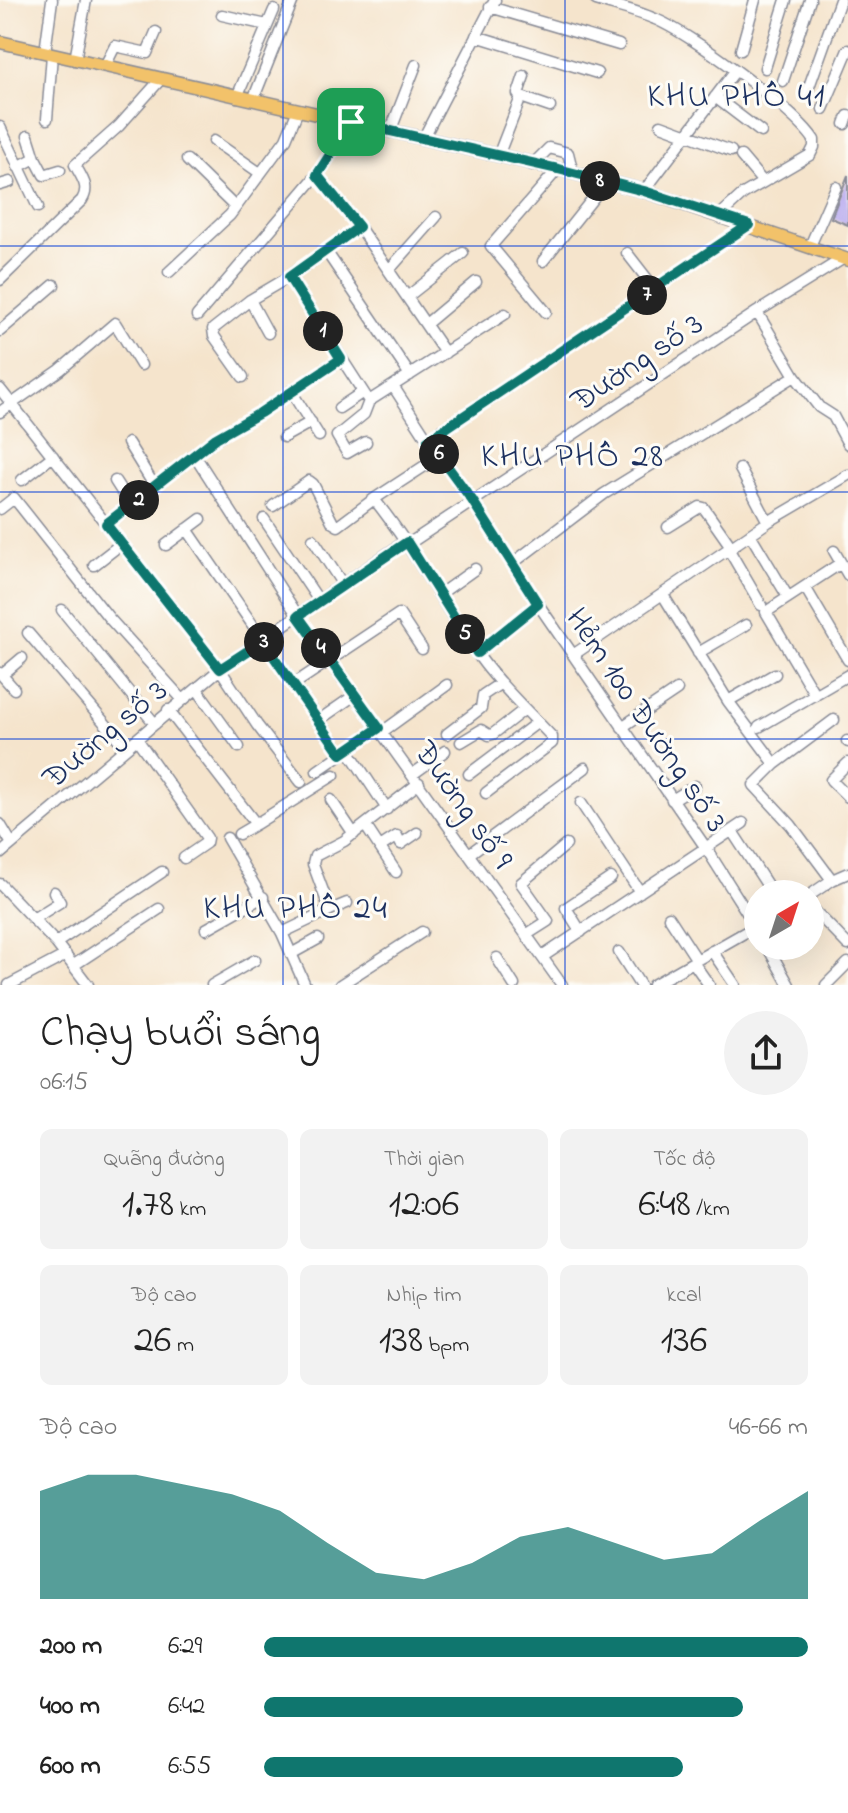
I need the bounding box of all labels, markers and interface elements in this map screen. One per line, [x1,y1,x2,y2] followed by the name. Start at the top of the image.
[647,73,827,123] district label: KHU PHỐ 41
[317,88,385,156] pin
[329,100,373,144] icon: arrive
[580,161,620,201] pin: 8
[596,165,604,197] text: 8
[627,275,667,315] pin: 7
[642,279,652,311] text: 7
[562,302,714,426] street label: Đường số 3
[303,311,343,351] pin: 1
[320,315,327,347] text: 1
[481,433,665,483] district label: KHU PHỐ 28
[419,434,459,474] pin: 6
[434,438,444,470] text: 6
[119,480,159,520] pin: 2
[134,484,144,516] text: 2
[552,599,738,843] street label: Hẻm 100 Đường số 3
[445,614,485,654] pin: 5
[459,618,471,650] text: 5
[244,622,284,662] pin: 3
[259,626,269,658] text: 3
[301,628,341,668] pin: 4
[316,632,326,664] text: 4
[33,669,179,803] street label: Đường số 3
[400,731,524,880] street label: Đường số 9
[744,880,824,960] north arrow
[744,880,824,960] map controls
[203,885,389,935] district label: KHU PHỐ 24
[40,1002,321,1066] text: Chạy buổi sáng
[724,1011,808,1095] button: share
[40,1064,88,1102] text: 06:15
[103,1144,225,1176] text: Quãng đường
[384,1144,464,1176] text: Thời gian
[653,1144,715,1176] text: Tốc độ
[122,1176,174,1235] text: 1.78
[389,1176,459,1235] text: 12:06
[638,1176,691,1235] text: 6:48
[174,1194,206,1226] text: km
[691,1194,730,1226] text: /km
[131,1280,197,1312] text: Độ cao
[386,1280,462,1312] text: Nhịp tim
[667,1280,701,1312] text: kcal
[134,1312,171,1371] text: 26
[379,1312,423,1371] text: 138
[661,1312,707,1371] text: 136
[171,1330,194,1362] text: m
[423,1330,469,1362] text: bpm
[40,1409,117,1447] text: Độ cao
[729,1409,808,1447] text: 46–66 m
[40,1628,102,1666] text: 200 m
[168,1628,202,1666] text: 6:29
[40,1688,100,1726] text: 400 m
[168,1688,205,1726] text: 6:42
[40,1748,101,1786] text: 600 m
[168,1748,211,1786] text: 6:55

